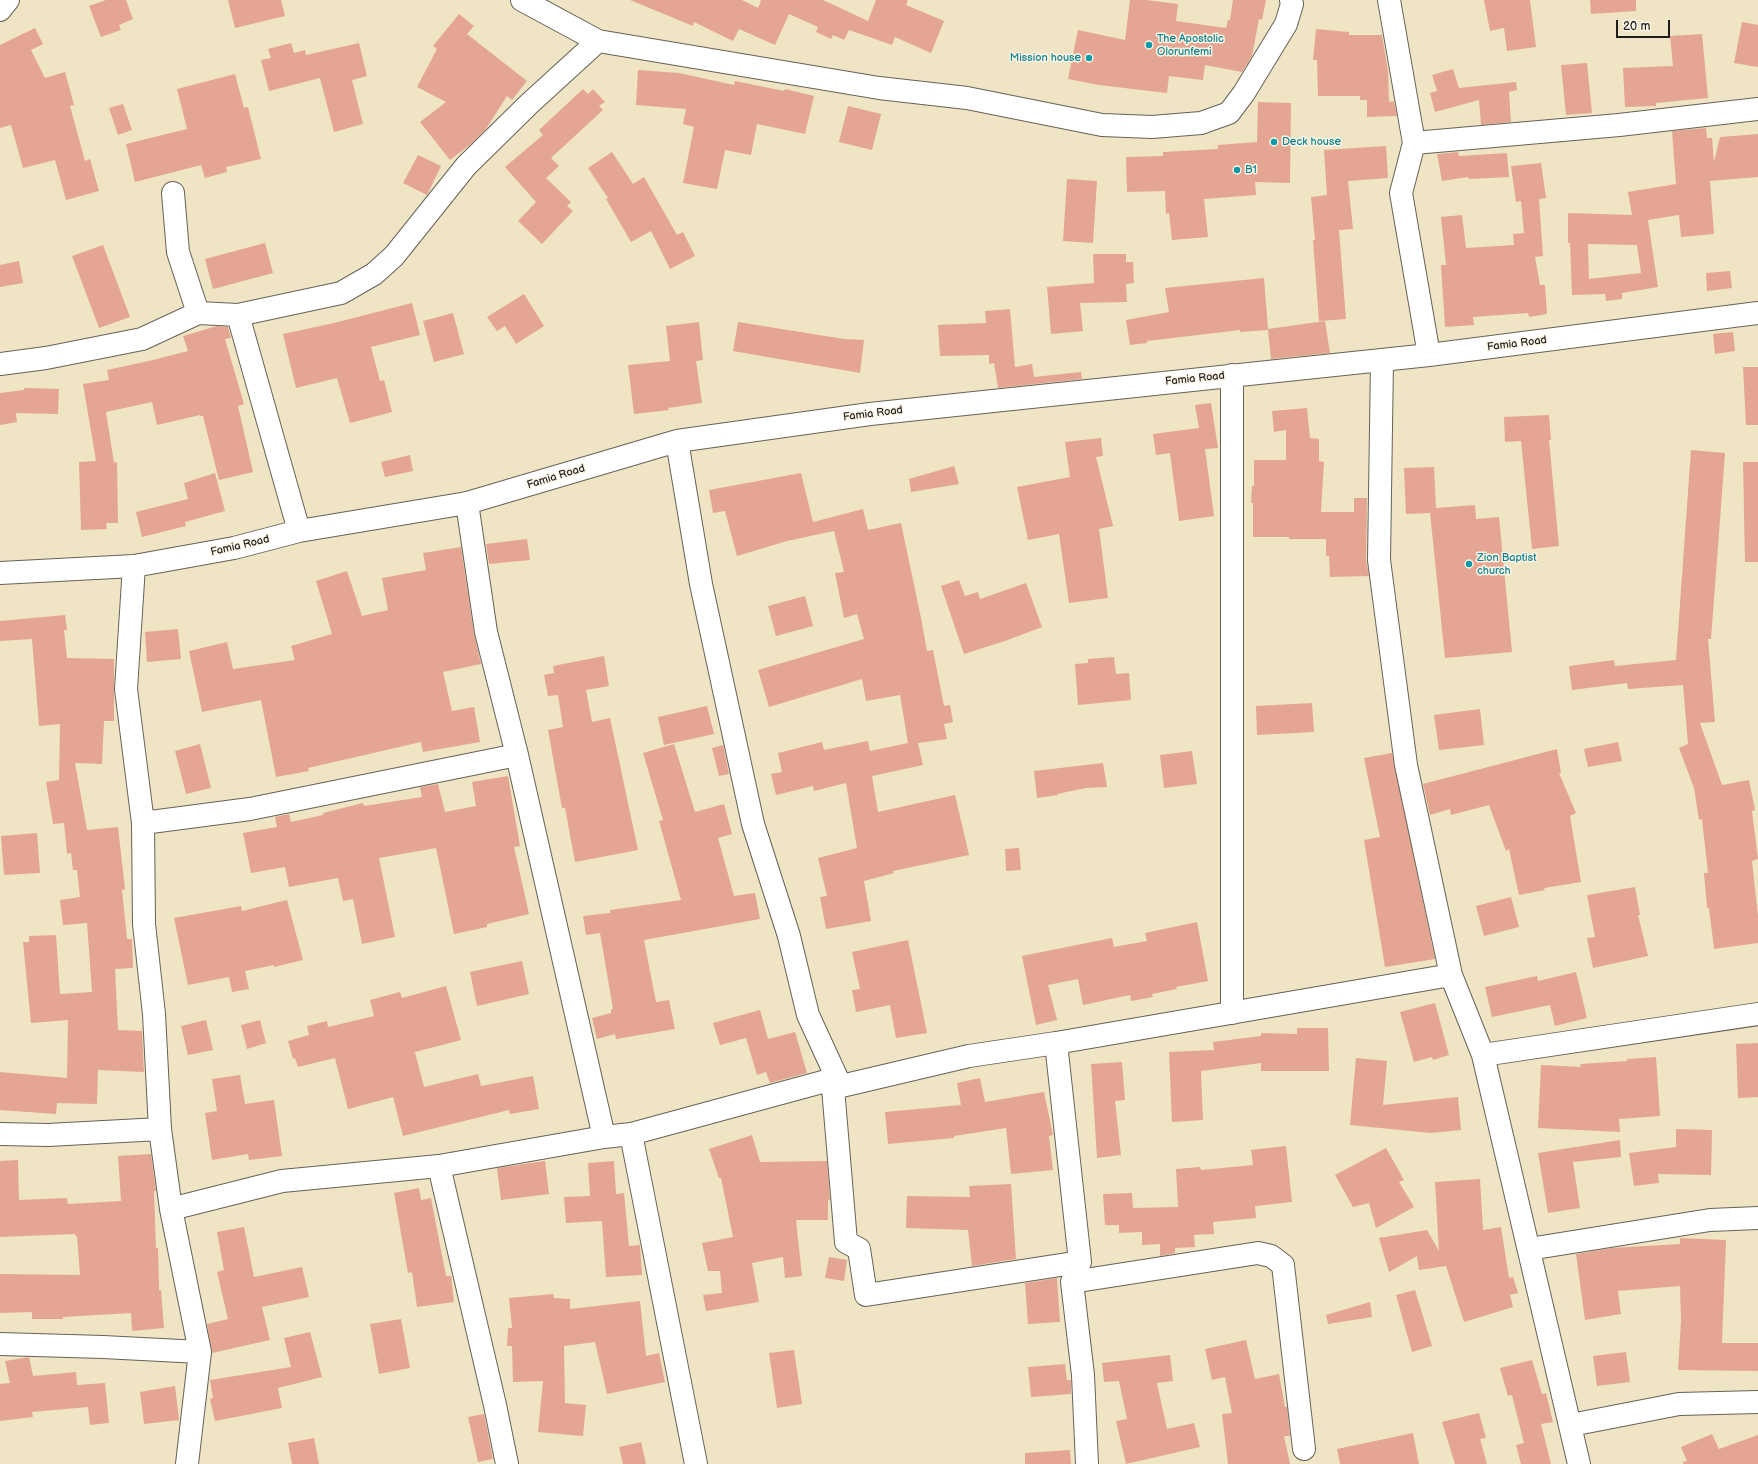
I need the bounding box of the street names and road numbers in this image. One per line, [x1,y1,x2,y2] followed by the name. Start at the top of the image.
[1486,334,1548,354] street label: Famia Road
[1165,369,1225,389] street label: Famia Road
[842,404,904,424] street label: Famia Road
[525,462,587,492] street label: Famia Road
[209,533,271,559] street label: Famia Road

